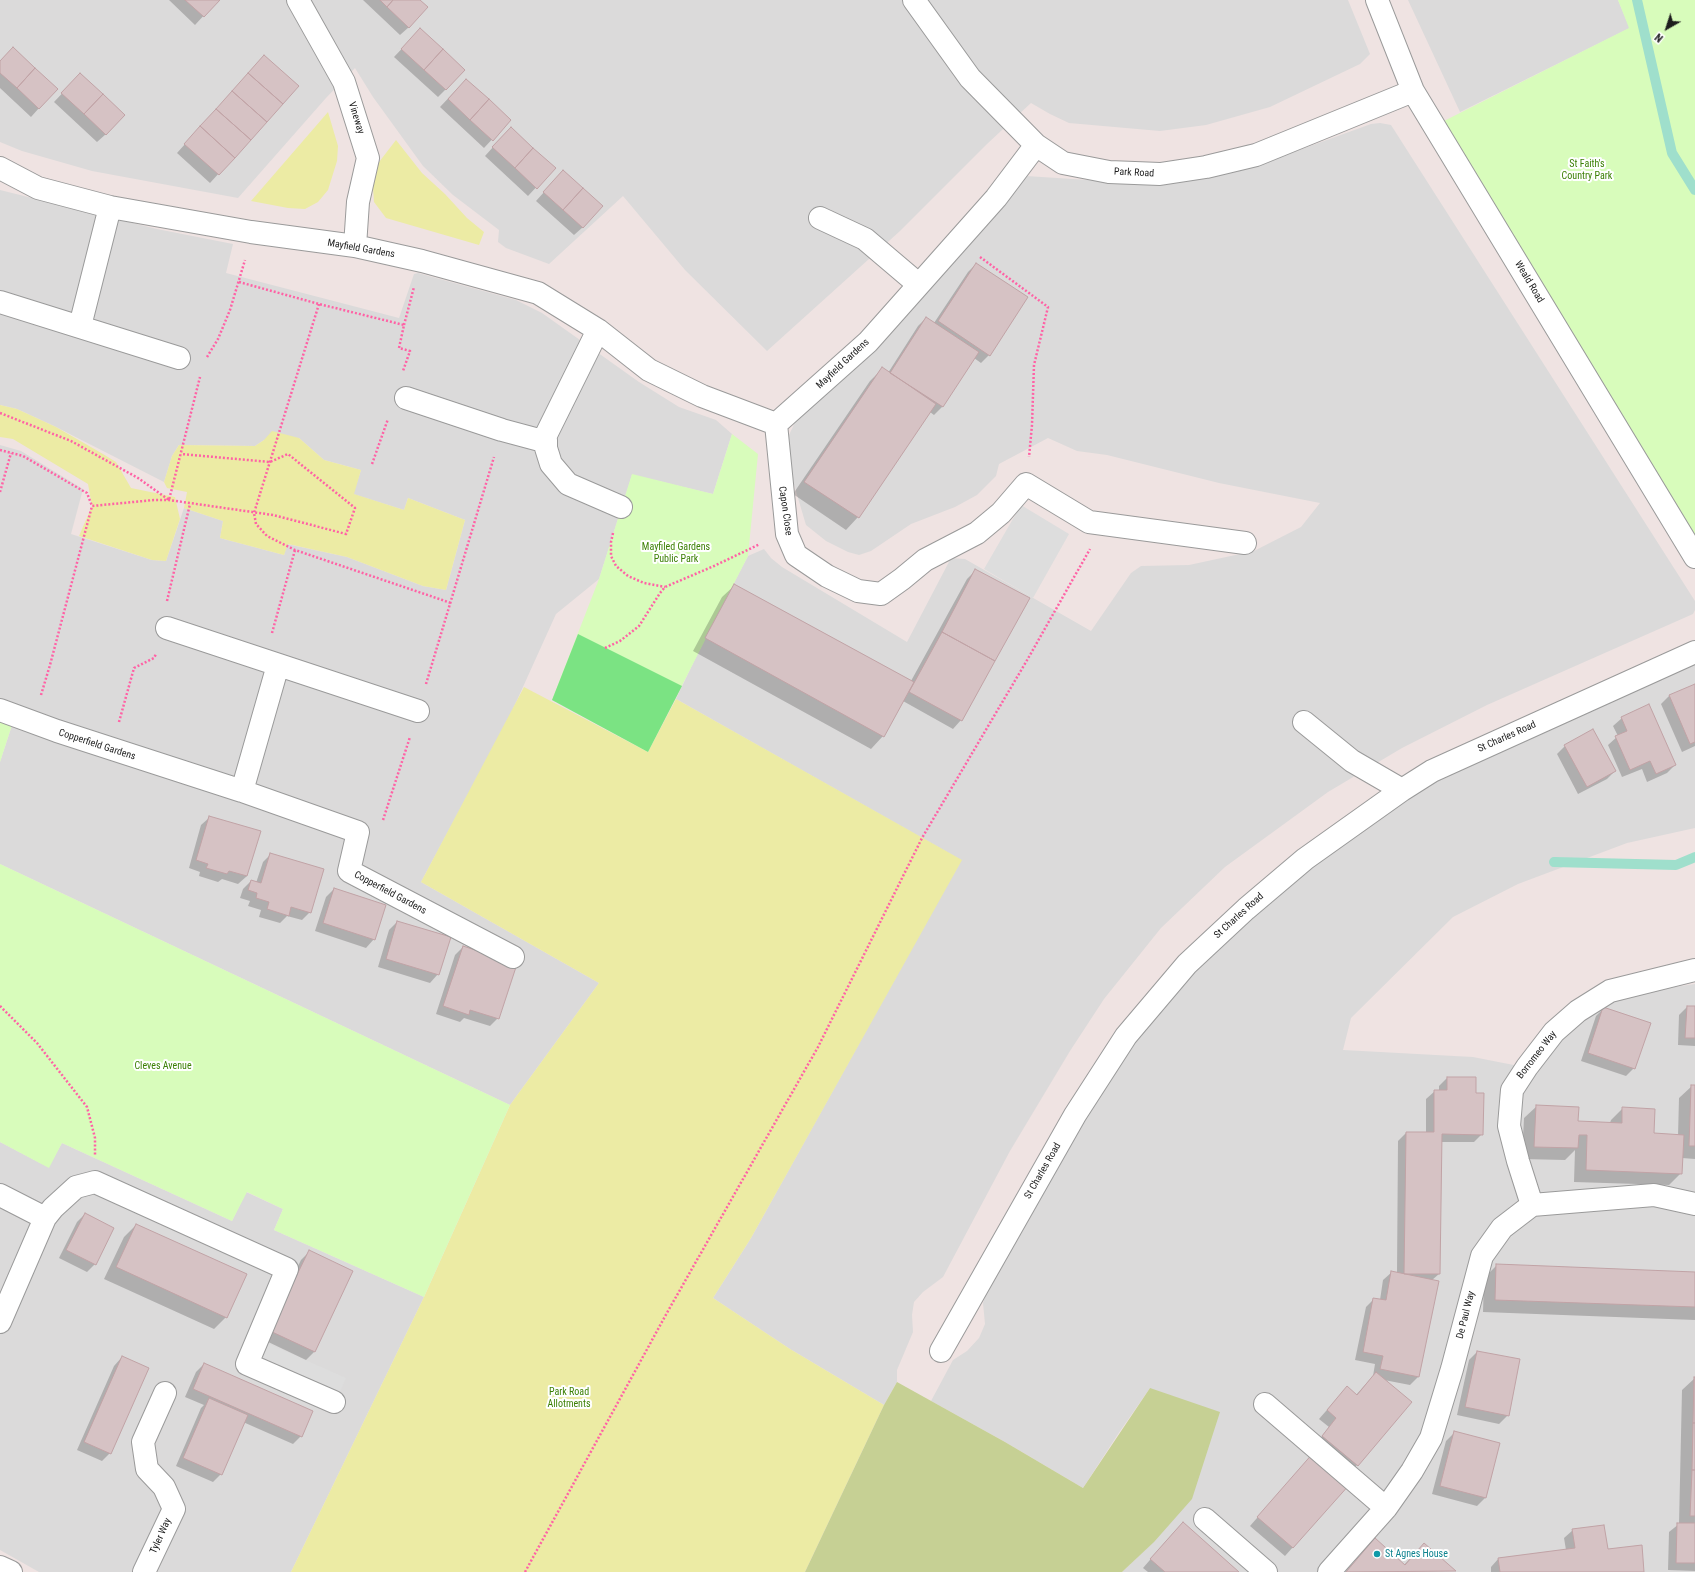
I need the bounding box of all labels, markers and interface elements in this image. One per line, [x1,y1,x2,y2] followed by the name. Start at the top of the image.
[1647,8,1687,48] north arrow
[1652,31,1666,45] text: N
[345,101,367,135] street label: Vineway
[1562,158,1612,182] park label: St Faith's Country Park
[1114,166,1154,180] street label: Park Road
[326,237,396,261] street label: Mayfield Gardens
[1512,259,1546,305] street label: Weald Road
[814,336,872,392] street label: Mayfield Gardens
[776,486,794,536] street label: Capon Close
[642,541,710,564] park label: Mayfiled Gardens Public Park
[1476,719,1538,755] street label: St Charles Road
[57,727,137,763] street label: Copperfield Gardens
[352,869,428,917] street label: Copperfield Gardens
[1212,891,1266,941] street label: St Charles Road
[1515,1029,1559,1081] street label: Borromeo Way
[134,1060,192,1072] park label: Cleves Avenue
[1022,1141,1064,1201] street label: St Charles Road
[1454,1290,1478,1340] street label: De Paul Way
[548,1386,590,1410] park label: Park Road Allotments
[148,1516,174,1556] street label: Tyler Way
[1385,1548,1448,1560] place label: St Agnes House
[1372,1549,1382,1559] marker: St Agnes House

